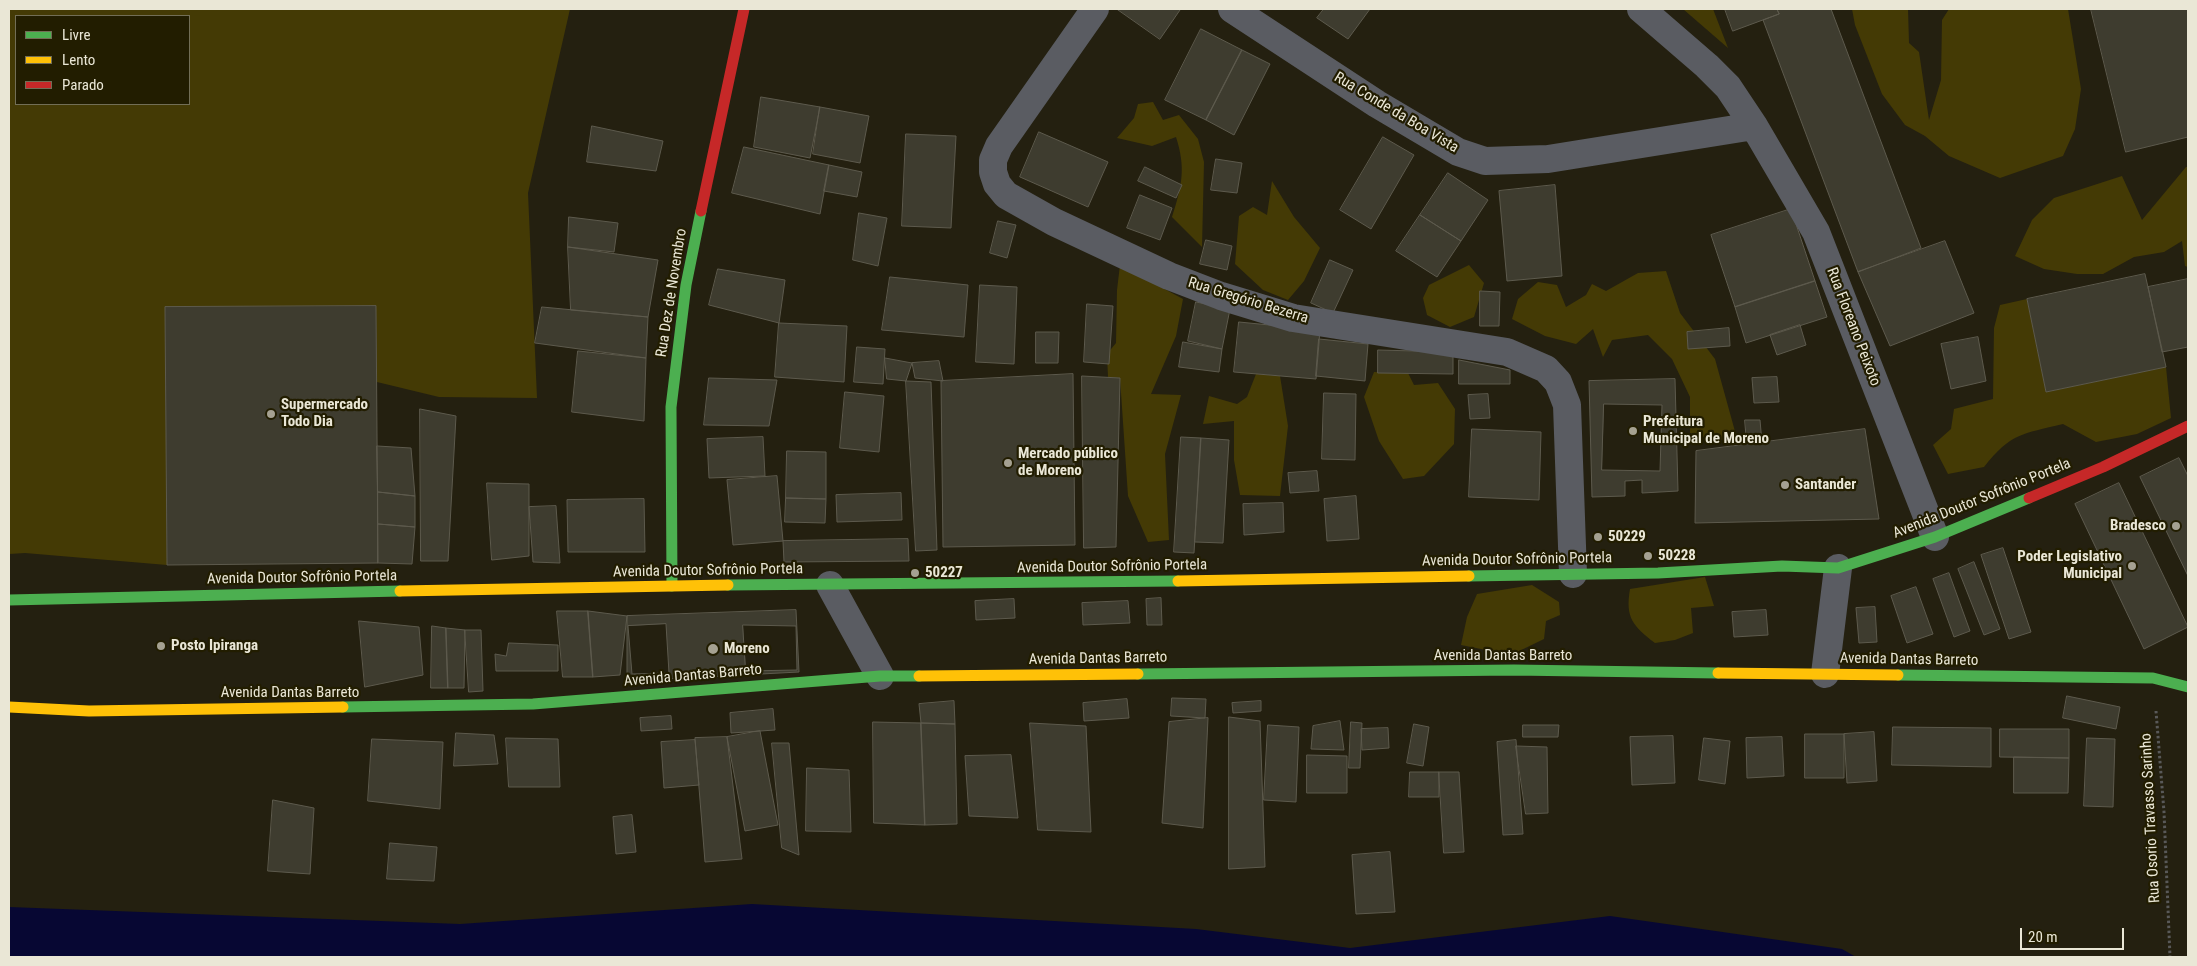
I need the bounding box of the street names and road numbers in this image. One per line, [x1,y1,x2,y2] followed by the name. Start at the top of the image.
[1331,69,1461,157] street label: Rua Conde da Boa Vista
[653,227,691,359] street label: Rua Dez de Novembro
[1822,265,1884,389] street label: Rua Floreano Peixoto
[1186,274,1310,328] street label: Rua Gregório Bezerra
[1891,455,2073,543] street label: Avenida Doutor Sofrônio Portela
[1422,549,1612,571] street label: Avenida Doutor Sofrônio Portela
[1017,556,1207,578] street label: Avenida Doutor Sofrônio Portela
[613,560,803,582] street label: Avenida Doutor Sofrônio Portela
[207,567,397,589] street label: Avenida Doutor Sofrônio Portela
[1434,647,1572,665] street label: Avenida Dantas Barreto
[1029,649,1167,669] street label: Avenida Dantas Barreto
[1840,650,1978,670] street label: Avenida Dantas Barreto
[623,661,763,691] street label: Avenida Dantas Barreto
[221,684,359,702] street label: Avenida Dantas Barreto
[2138,733,2164,903] street label: Rua Osorio Travasso Sarinho

